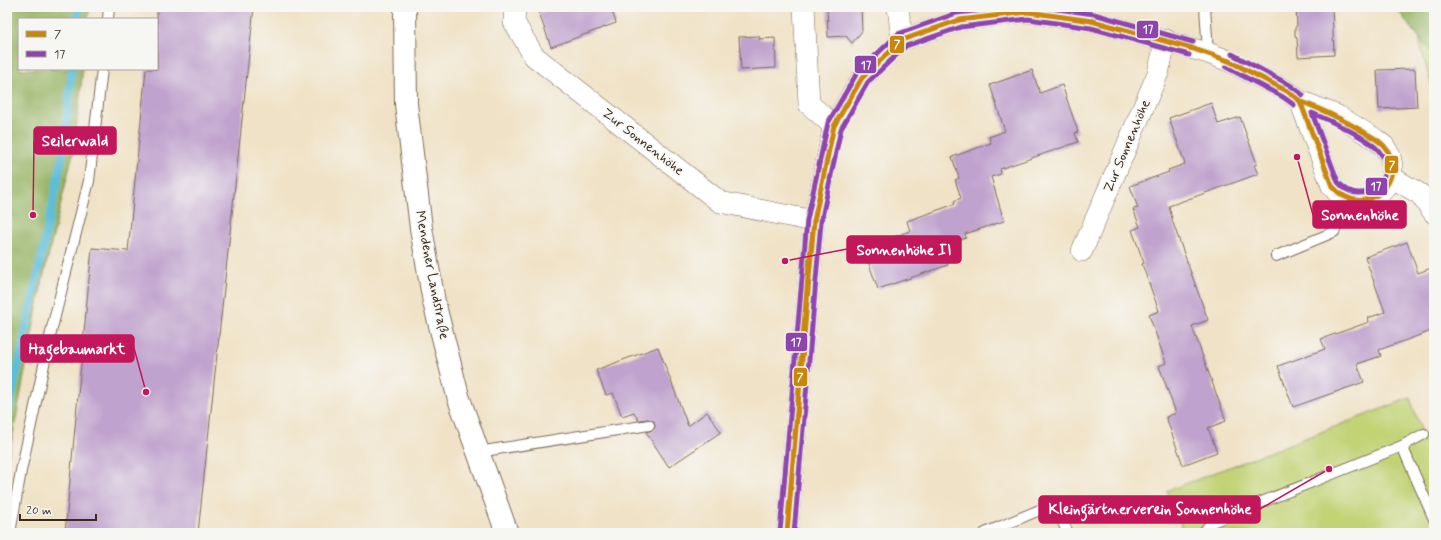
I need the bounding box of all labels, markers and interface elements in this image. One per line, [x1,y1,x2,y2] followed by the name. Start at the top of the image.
[18,18,158,70] legend
[1136,20,1159,39] line badge: 17
[1143,23,1154,37] text: 17
[54,27,61,43] text: 7
[889,35,905,54] line badge: 7
[894,38,901,52] text: 7
[54,47,65,63] text: 17
[854,55,877,74] line badge: 17
[861,59,872,73] text: 17
[1099,97,1155,195] street label: Zur Sonnenhöhe
[598,104,688,180] street label: Zur Sonnenhöhe
[34,127,116,154] callout: Seilerwald
[42,132,109,152] text: Seilerwald
[1384,155,1399,174] line badge: 7
[1389,159,1396,173] text: 7
[1365,177,1388,196] line badge: 17
[1371,180,1382,194] text: 17
[1313,201,1406,228] callout: Sonnenhöhe
[1321,206,1399,226] text: Sonnenhöhe
[411,209,453,341] street label: Mendener Landstraße
[847,236,961,263] callout: Sonnenhöhe II
[857,241,951,261] text: Sonnenhöhe II
[785,332,808,352] line badge: 17
[21,335,134,362] callout: Hagebaumarkt
[791,336,802,350] text: 17
[29,340,127,362] text: Hagebaumarkt
[793,367,808,387] line badge: 7
[797,371,804,385] text: 7
[20,496,96,522] scale bar
[1039,496,1260,523] callout: Kleingärtnerverein Sonnenhöhe
[1048,500,1252,522] text: Kleingärtnerverein Sonnenhöhe
[26,503,52,519] text: 20 m

